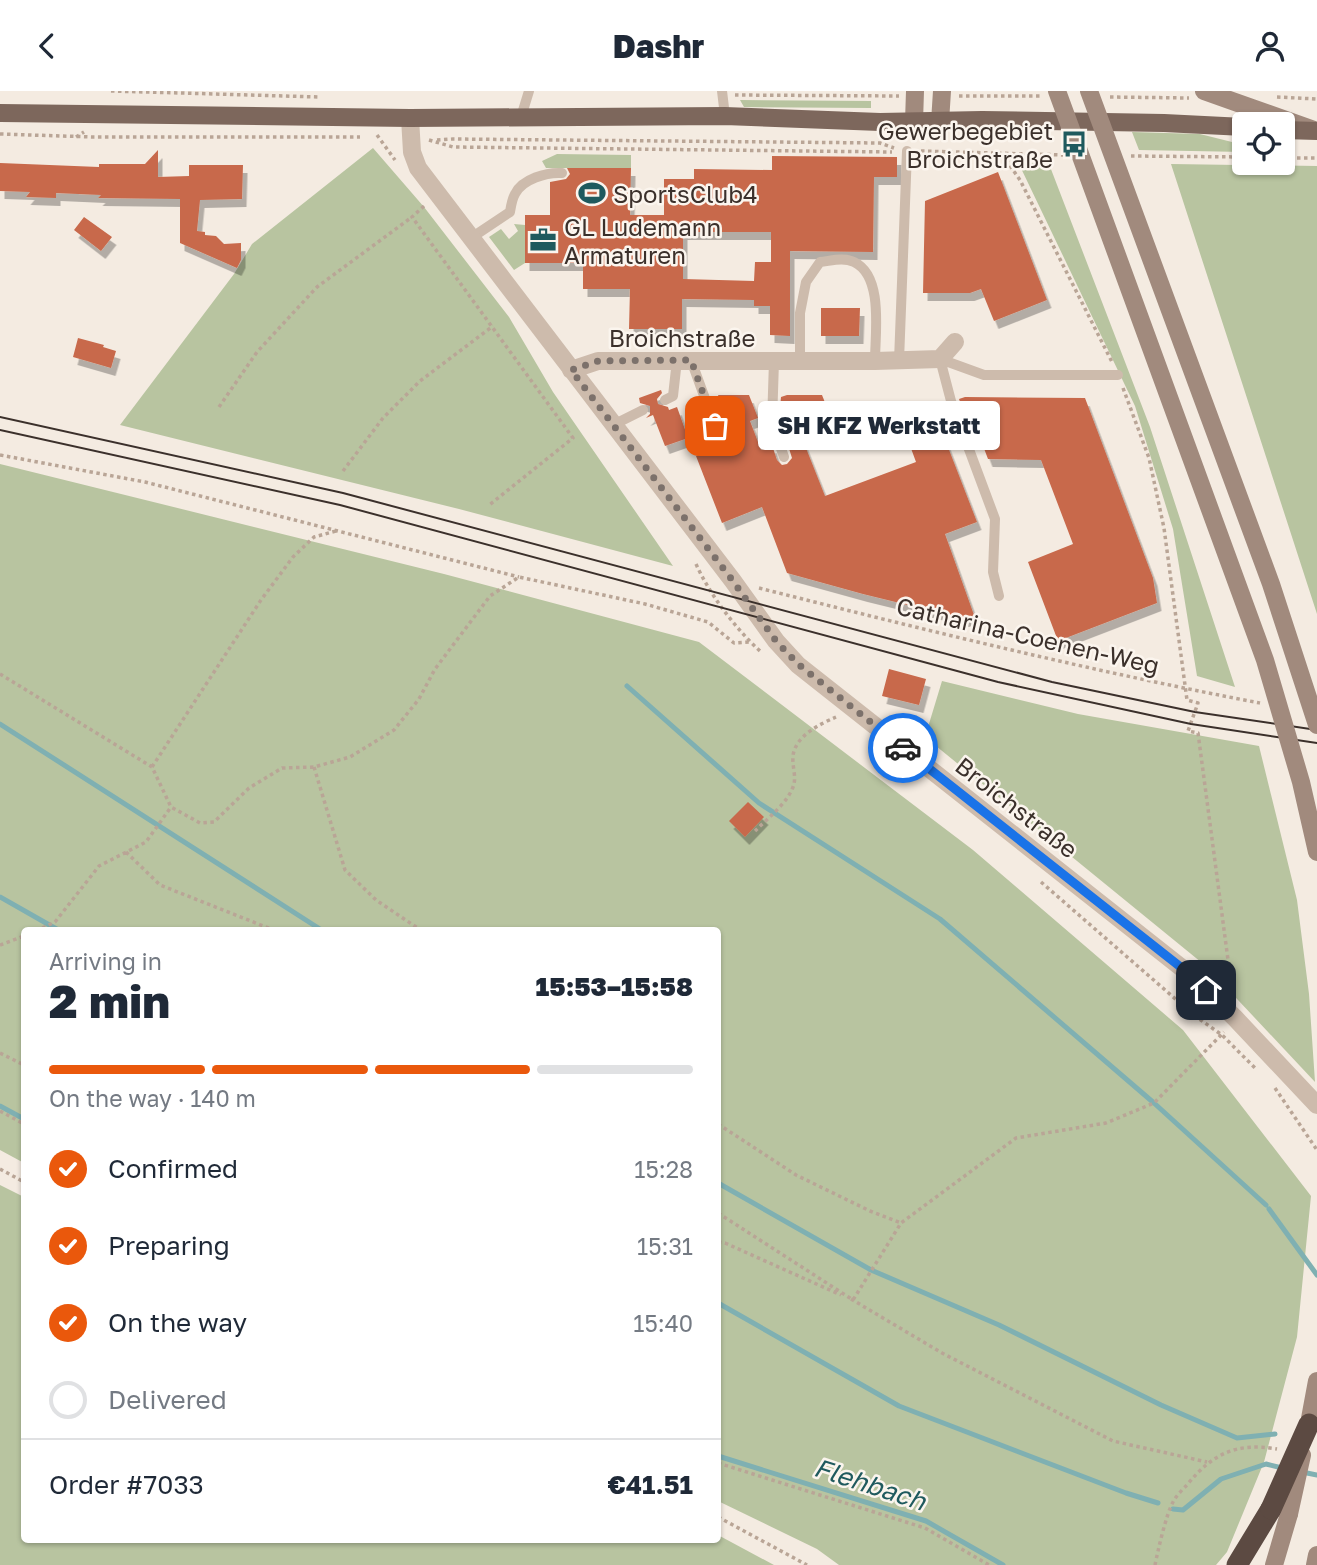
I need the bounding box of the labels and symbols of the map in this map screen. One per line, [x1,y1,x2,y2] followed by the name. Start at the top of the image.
[878,116,1053,173] place label: Gewerbegebiet Broichstraße
[1059,129,1089,159] bus stop icon: Gewerbegebiet Broichstraße
[577,178,607,208] sports icon: SportsClub4
[613,179,758,208] place label: SportsClub4
[564,212,721,269] place label: GL Ludemann Armaturen
[528,225,558,255] office icon: GL Ludemann Armaturen
[609,323,755,352] street label: Broichstraße
[685,396,745,456] pin
[757,401,998,451] callout: SH KFZ Werkstatt
[894,591,1162,679] street label: Catharina-Coenen-Weg
[868,713,938,783] courier
[950,750,1084,864] street label: Broichstraße
[1176,960,1236,1020] pin
[810,1451,931,1517] water label: Flehbach

